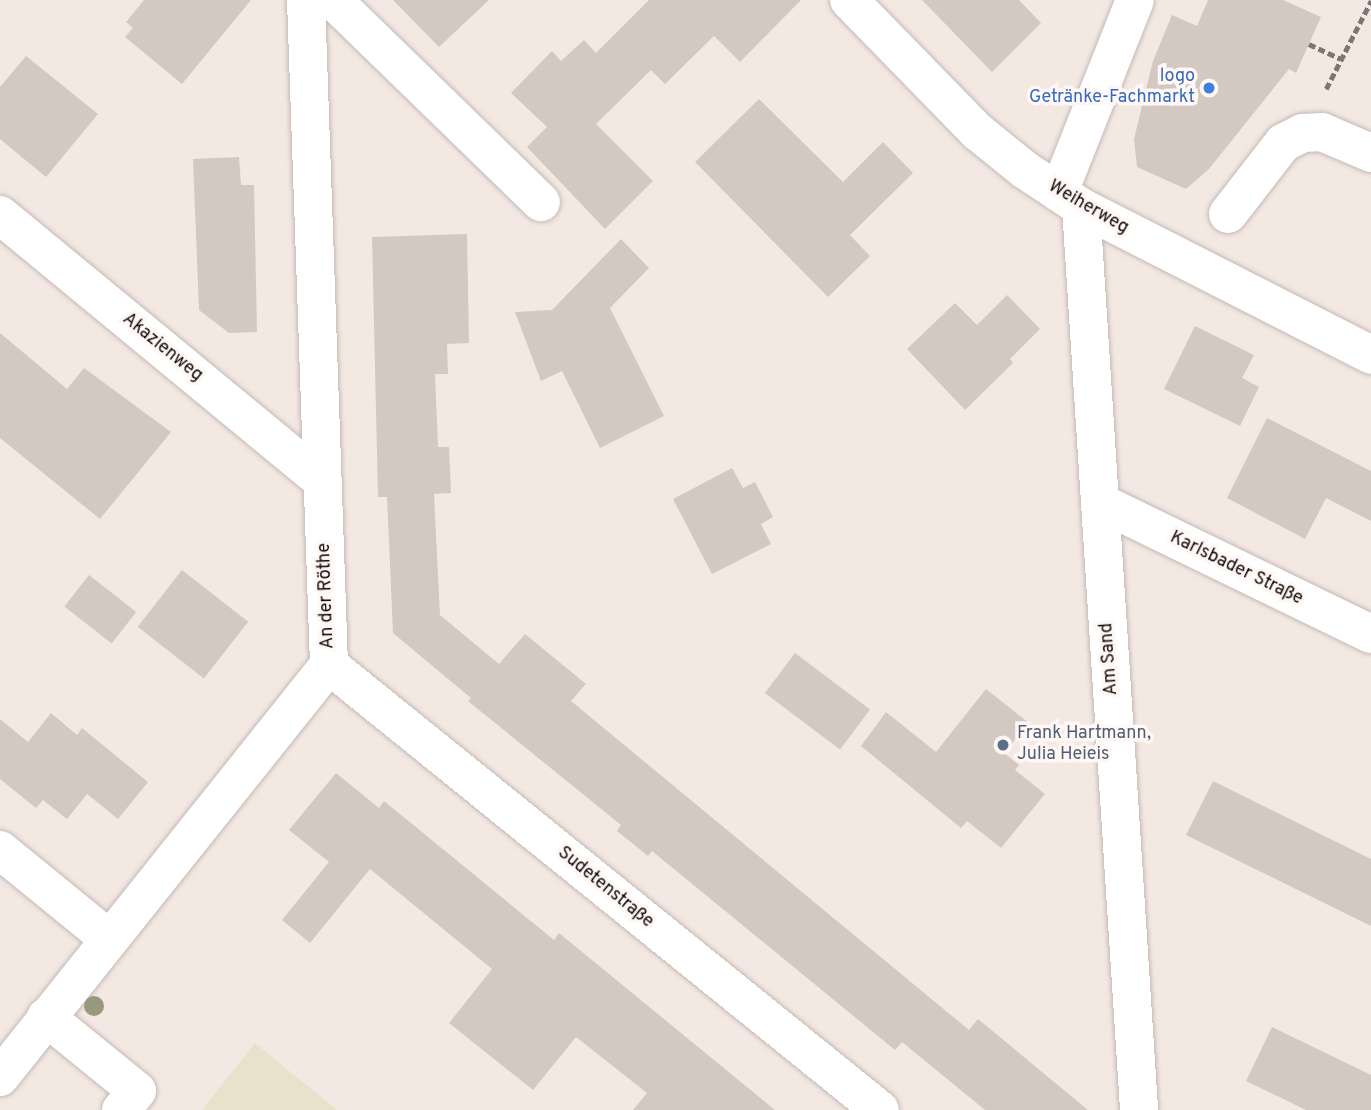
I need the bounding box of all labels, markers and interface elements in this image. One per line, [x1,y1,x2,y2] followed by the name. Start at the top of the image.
[1029,67,1195,110] place label: logo Getränke-Fachmarkt
[1201,80,1217,96] marker: logo Getränke-Fachmarkt
[1044,176,1132,240] street label: Weiherweg
[117,309,207,387] street label: Akazienweg
[1166,527,1306,611] street label: Karlsbader Straße
[314,543,340,649] street label: An der Röthe
[1097,622,1123,696] street label: Am Sand
[1017,724,1151,766] place label: Frank Hartmann, Julia Heieis
[995,737,1011,753] marker: Frank Hartmann, Julia Heieis
[553,843,657,933] street label: Sudetenstraße

